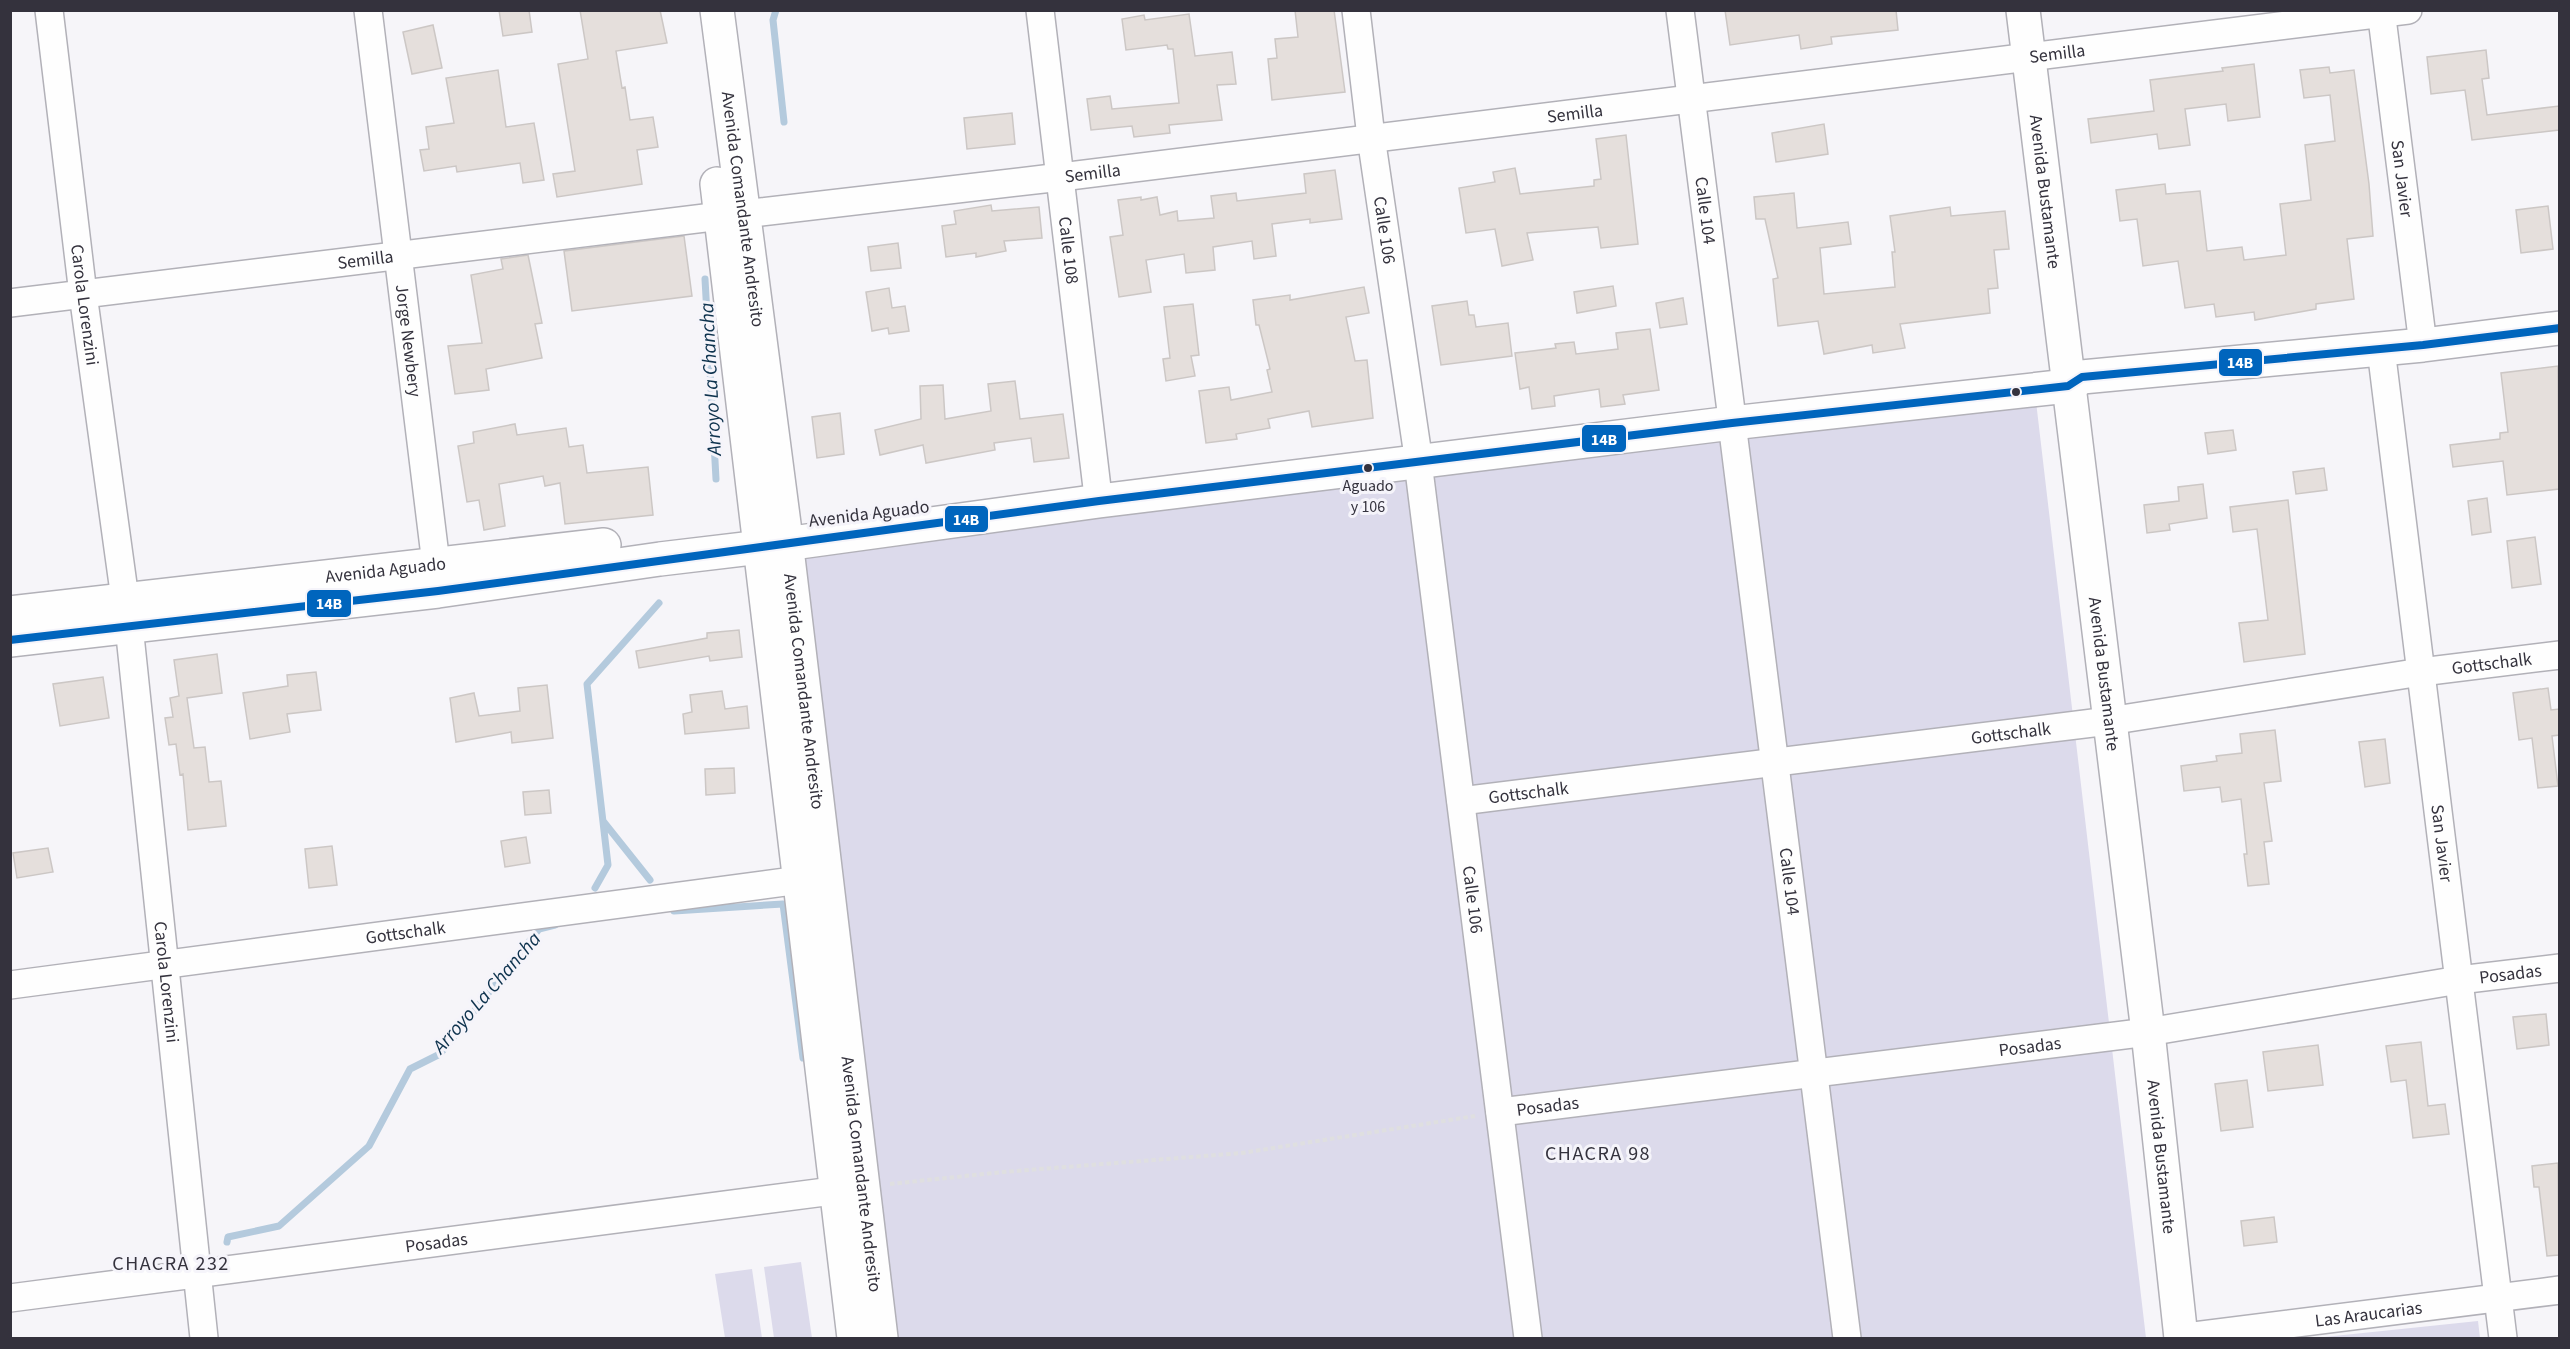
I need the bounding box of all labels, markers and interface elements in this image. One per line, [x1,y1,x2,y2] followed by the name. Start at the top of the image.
[2028,38,2087,69] street label: Semilla
[715,90,771,329] street label: Avenida Comandante Andresito
[1545,97,1604,129] street label: Semilla
[2023,113,2067,270] street label: Avenida Bustamante
[2385,138,2419,220] street label: San Javier
[1063,157,1122,189] street label: Semilla
[1689,175,1722,246] street label: Calle 104
[1367,195,1402,266] street label: Calle 106
[1052,215,1085,286] street label: Calle 108
[65,243,105,367] street label: Carola Lorenzini
[336,244,395,275] street label: Semilla
[389,283,428,399] street label: Jorge Newbery
[693,302,729,458] water label: Arroyo La Chancha
[2218,348,2263,377] line badge: 14B
[2227,352,2254,374] text: 14B
[2010,386,2022,398] unlabelled marker
[1581,424,1627,453] line badge: 14B
[1591,429,1618,451] text: 14B
[1362,462,1374,474] marker: Aguado y 106
[1342,475,1394,518] place label: Aguado y 106
[807,494,931,534] street label: Avenida Aguado
[944,505,989,533] line badge: 14B
[953,509,980,531] text: 14B
[324,551,447,589] street label: Avenida Aguado
[777,572,830,811] street label: Avenida Comandante Andresito
[306,589,352,618] line badge: 14B
[316,593,343,615] text: 14B
[2082,596,2126,753] street label: Avenida Bustamante
[2450,646,2533,681] street label: Gottschalk
[1969,716,2052,750] street label: Gottschalk
[1487,775,1570,810] street label: Gottschalk
[2425,803,2459,884] street label: San Javier
[1773,846,1806,917] street label: Calle 104
[1456,864,1490,935] street label: Calle 106
[364,915,447,950] street label: Gottschalk
[148,920,185,1044] street label: Carola Lorenzini
[425,926,548,1061] water label: Arroyo La Chancha
[2478,958,2543,990] street label: Posadas
[1997,1030,2063,1063] street label: Posadas
[835,1055,888,1293] street label: Avenida Comandante Andresito
[2141,1078,2182,1235] street label: Avenida Bustamante
[1515,1090,1580,1122] street label: Posadas
[1545,1140,1651,1168] district label: CHACRA 98
[404,1226,469,1259] street label: Posadas
[112,1250,230,1278] district label: CHACRA 232
[2313,1295,2424,1333] street label: Las Araucarias

